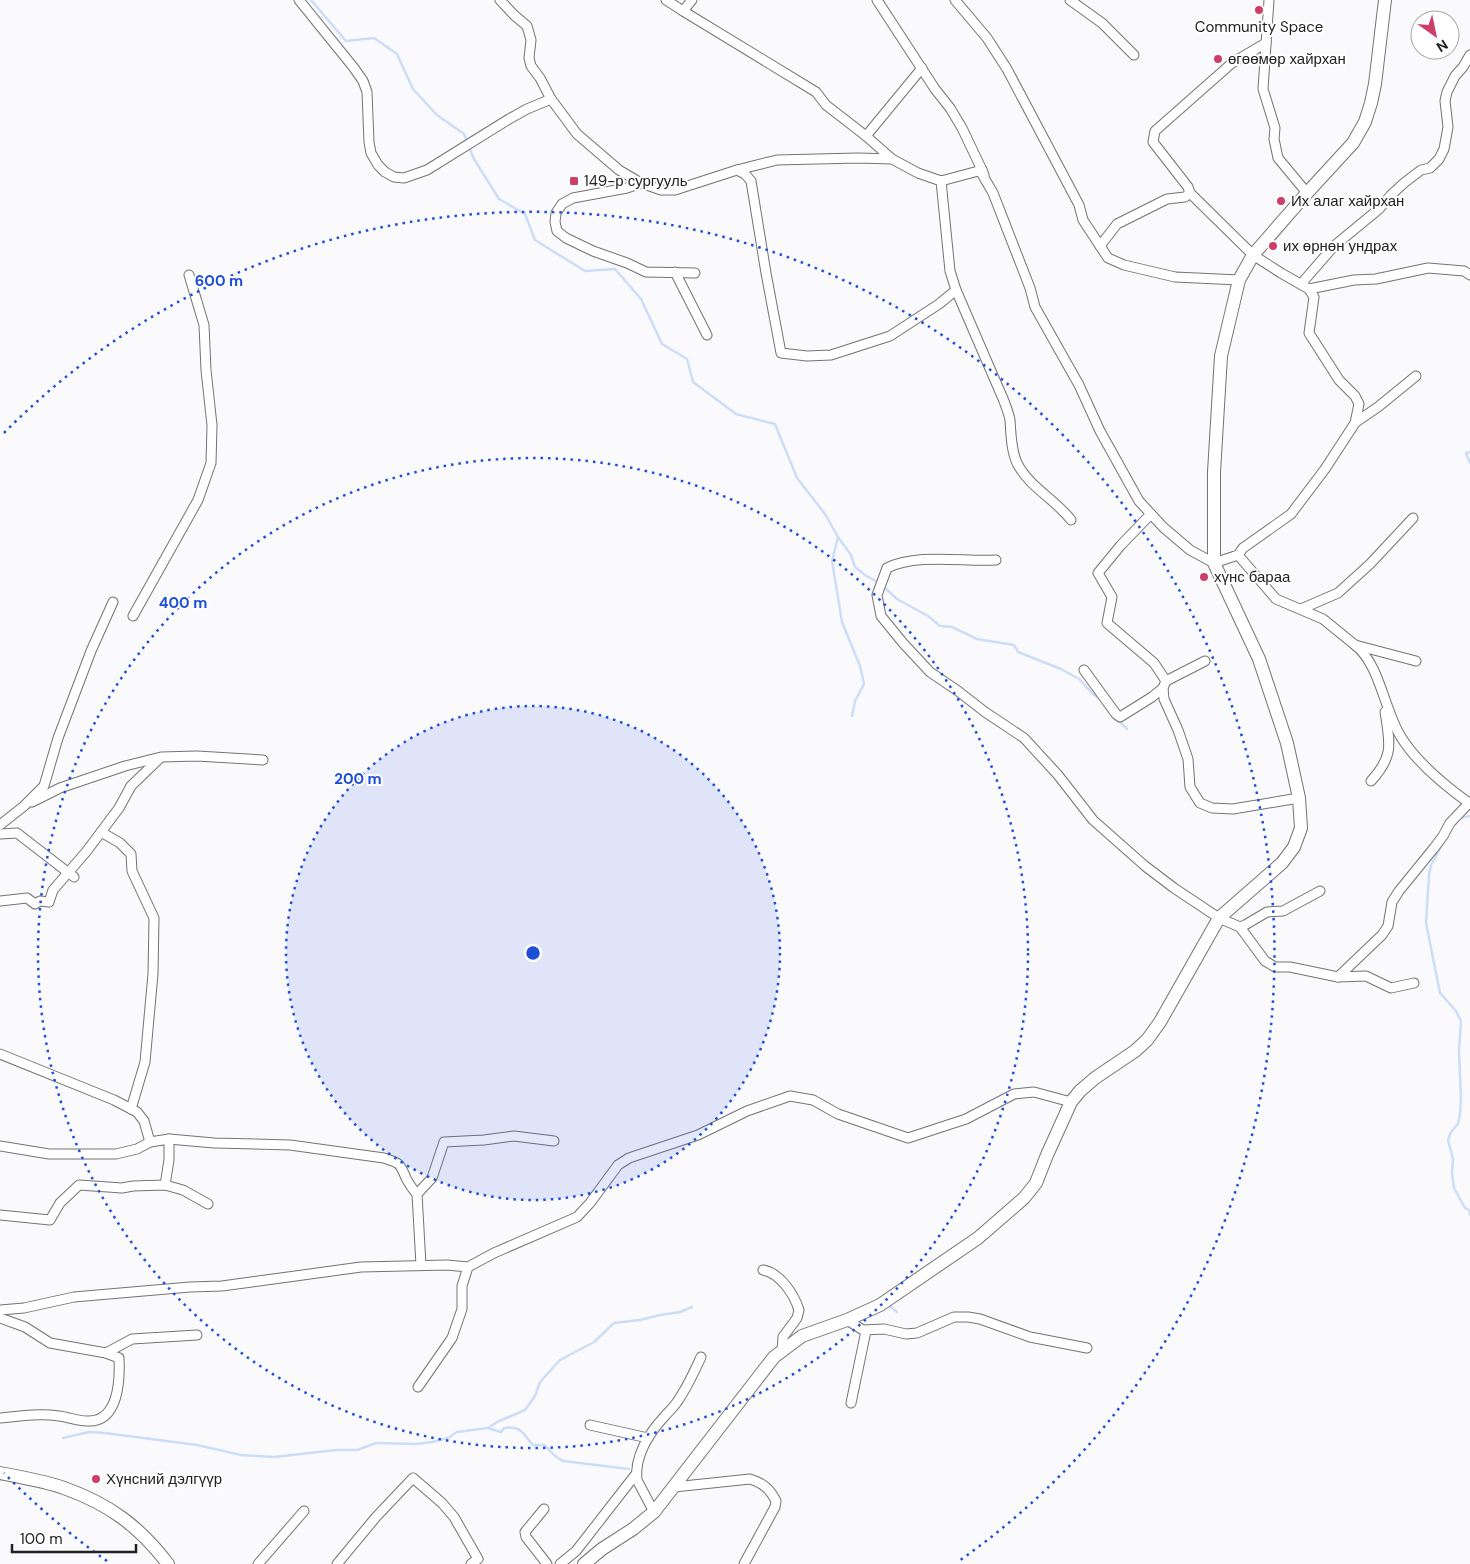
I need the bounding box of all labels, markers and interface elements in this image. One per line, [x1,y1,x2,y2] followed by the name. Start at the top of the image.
[1253,4,1265,16] marker: Community Space
[1410,10,1460,60] north arrow
[1195,17,1323,37] place label: Community Space
[1433,36,1451,56] text: N
[1228,49,1346,69] place label: өгөөмөр хайрхан
[1212,53,1224,65] marker: өгөөмөр хайрхан
[584,171,688,191] place label: 149-р сургууль
[568,175,580,187] marker: 149-р сургууль
[1291,191,1404,211] place label: Их алаг хайрхан
[1275,195,1287,207] marker: Их алаг хайрхан
[1283,236,1398,256] place label: их өрнөн ундрах
[1267,240,1279,252] marker: их өрнөн ундрах
[195,271,243,291] text: 600 m
[1214,567,1291,587] place label: хүнс бараа
[1198,571,1210,583] marker: хүнс бараа
[159,593,207,613] text: 400 m
[334,769,382,789] text: 200 m
[524,944,542,962] centre of rings
[106,1469,222,1489] place label: Хүнсний дэлгүүр
[90,1473,102,1485] marker: Хүнсний дэлгүүр
[12,1522,136,1554] scale bar
[20,1529,63,1549] text: 100 m

